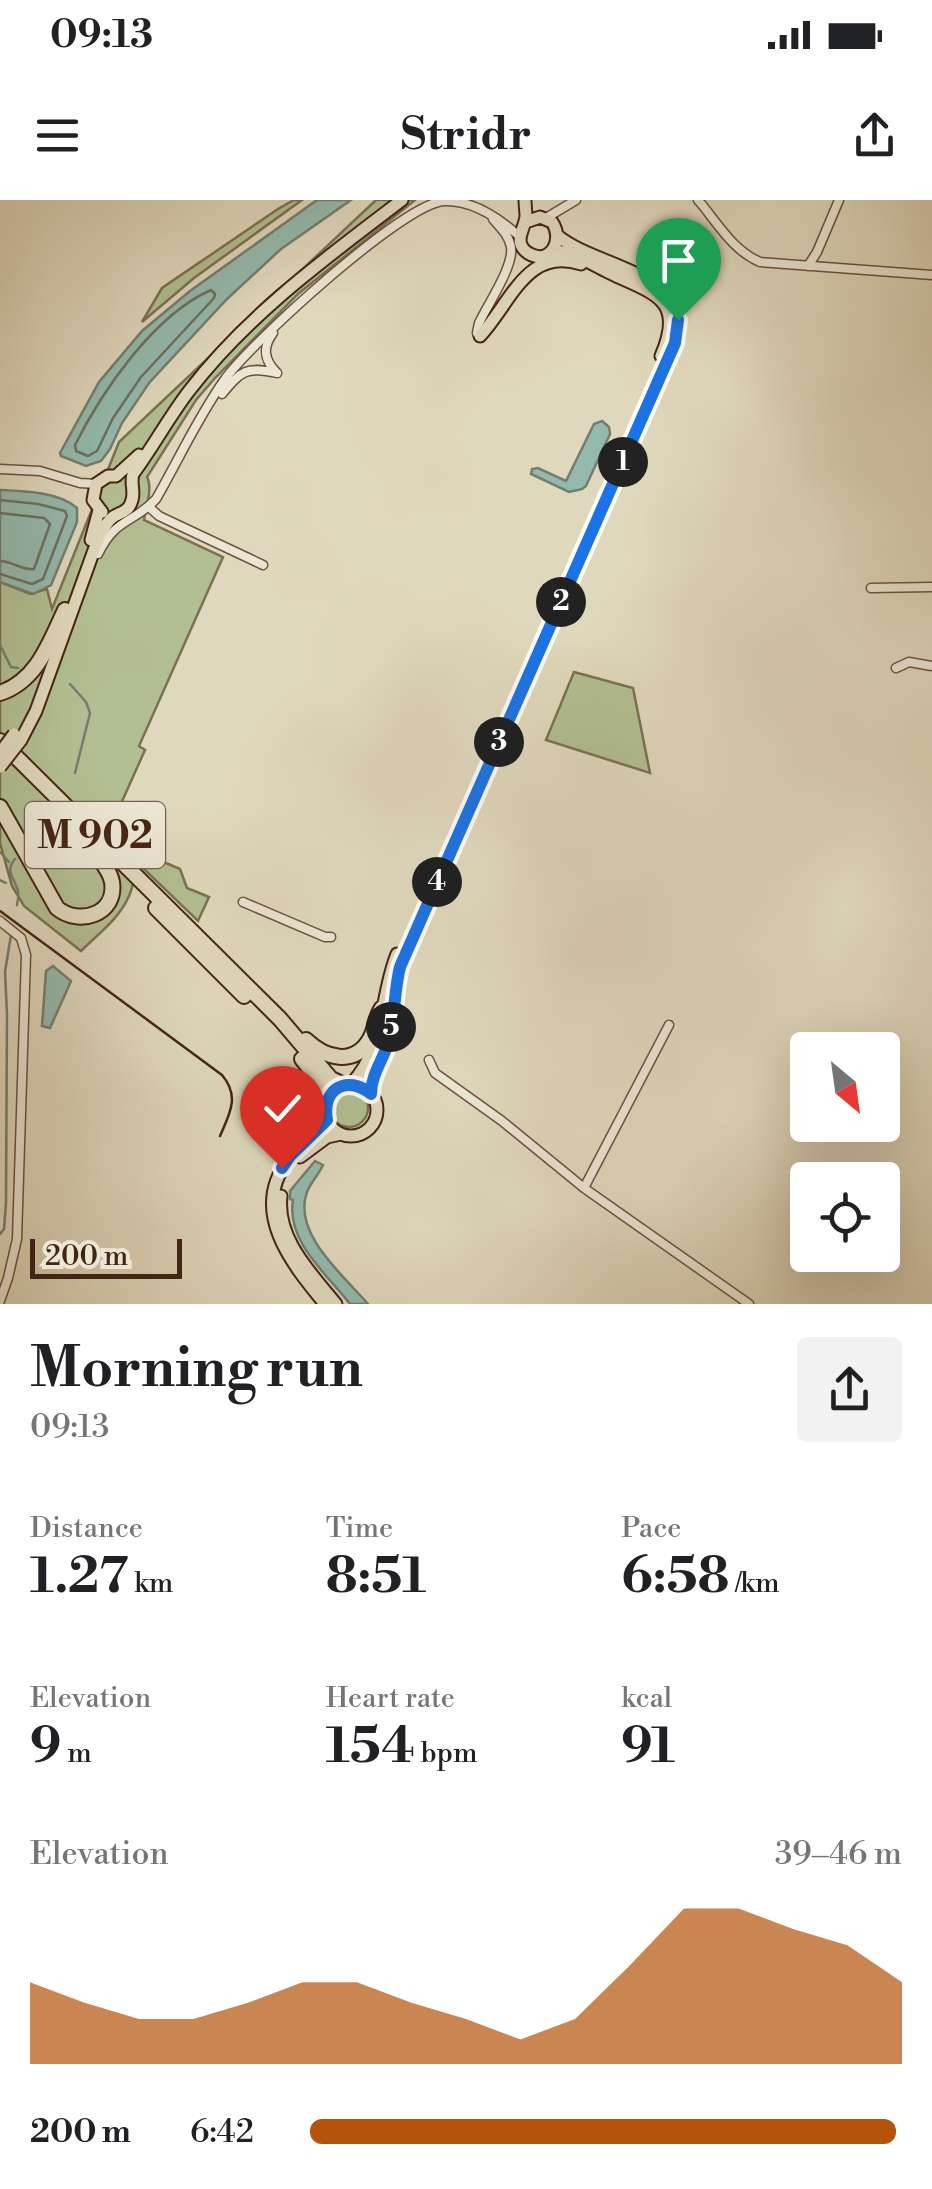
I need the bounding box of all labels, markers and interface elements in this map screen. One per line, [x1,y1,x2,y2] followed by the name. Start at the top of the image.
[50,12,153,59] text: 09:13
[400,107,532,164] text: Stridr
[30,108,85,163] icon: menu
[847,108,902,163] icon: share
[636,218,721,321] pin
[651,233,706,288] icon: arrive
[598,437,648,487] pin: 1
[616,444,630,479] text: 1
[536,577,586,627] pin: 2
[552,584,570,619] text: 2
[474,717,524,767] pin: 3
[491,724,507,759] text: 3
[25,802,165,868] road number: M 902
[412,857,462,907] pin: 4
[428,864,446,899] text: 4
[366,1002,416,1052] pin: 5
[382,1009,400,1044] text: 5
[790,1032,900,1142] north arrow
[790,1032,900,1272] map controls
[240,1066,325,1169] pin
[255,1081,310,1136] icon: check
[790,1162,900,1272] button: locate
[30,1234,182,1278] scale bar
[45,1239,128,1274] text: 200 m
[30,1335,363,1404] text: Morning run
[797,1337,902,1442] button: share
[30,1407,109,1447] text: 09:13
[30,1511,143,1546] text: Distance
[326,1511,393,1546] text: Time
[621,1511,681,1546] text: Pace
[30,1546,128,1608] text: 1.27
[326,1546,426,1608] text: 8:51
[621,1546,729,1608] text: 6:58
[128,1566,173,1601] text: km
[729,1566,780,1601] text: /km
[30,1681,151,1716] text: Elevation
[326,1681,455,1716] text: Heart rate
[621,1681,672,1716] text: kcal
[30,1716,62,1778] text: 9
[326,1716,415,1778] text: 154
[621,1716,675,1778] text: 91
[62,1736,92,1771] text: m
[415,1736,477,1771] text: bpm
[30,1834,169,1874] text: Elevation
[775,1834,902,1874] text: 39–46 m
[30,2112,131,2152] text: 200 m
[190,2112,254,2152] text: 6:42

